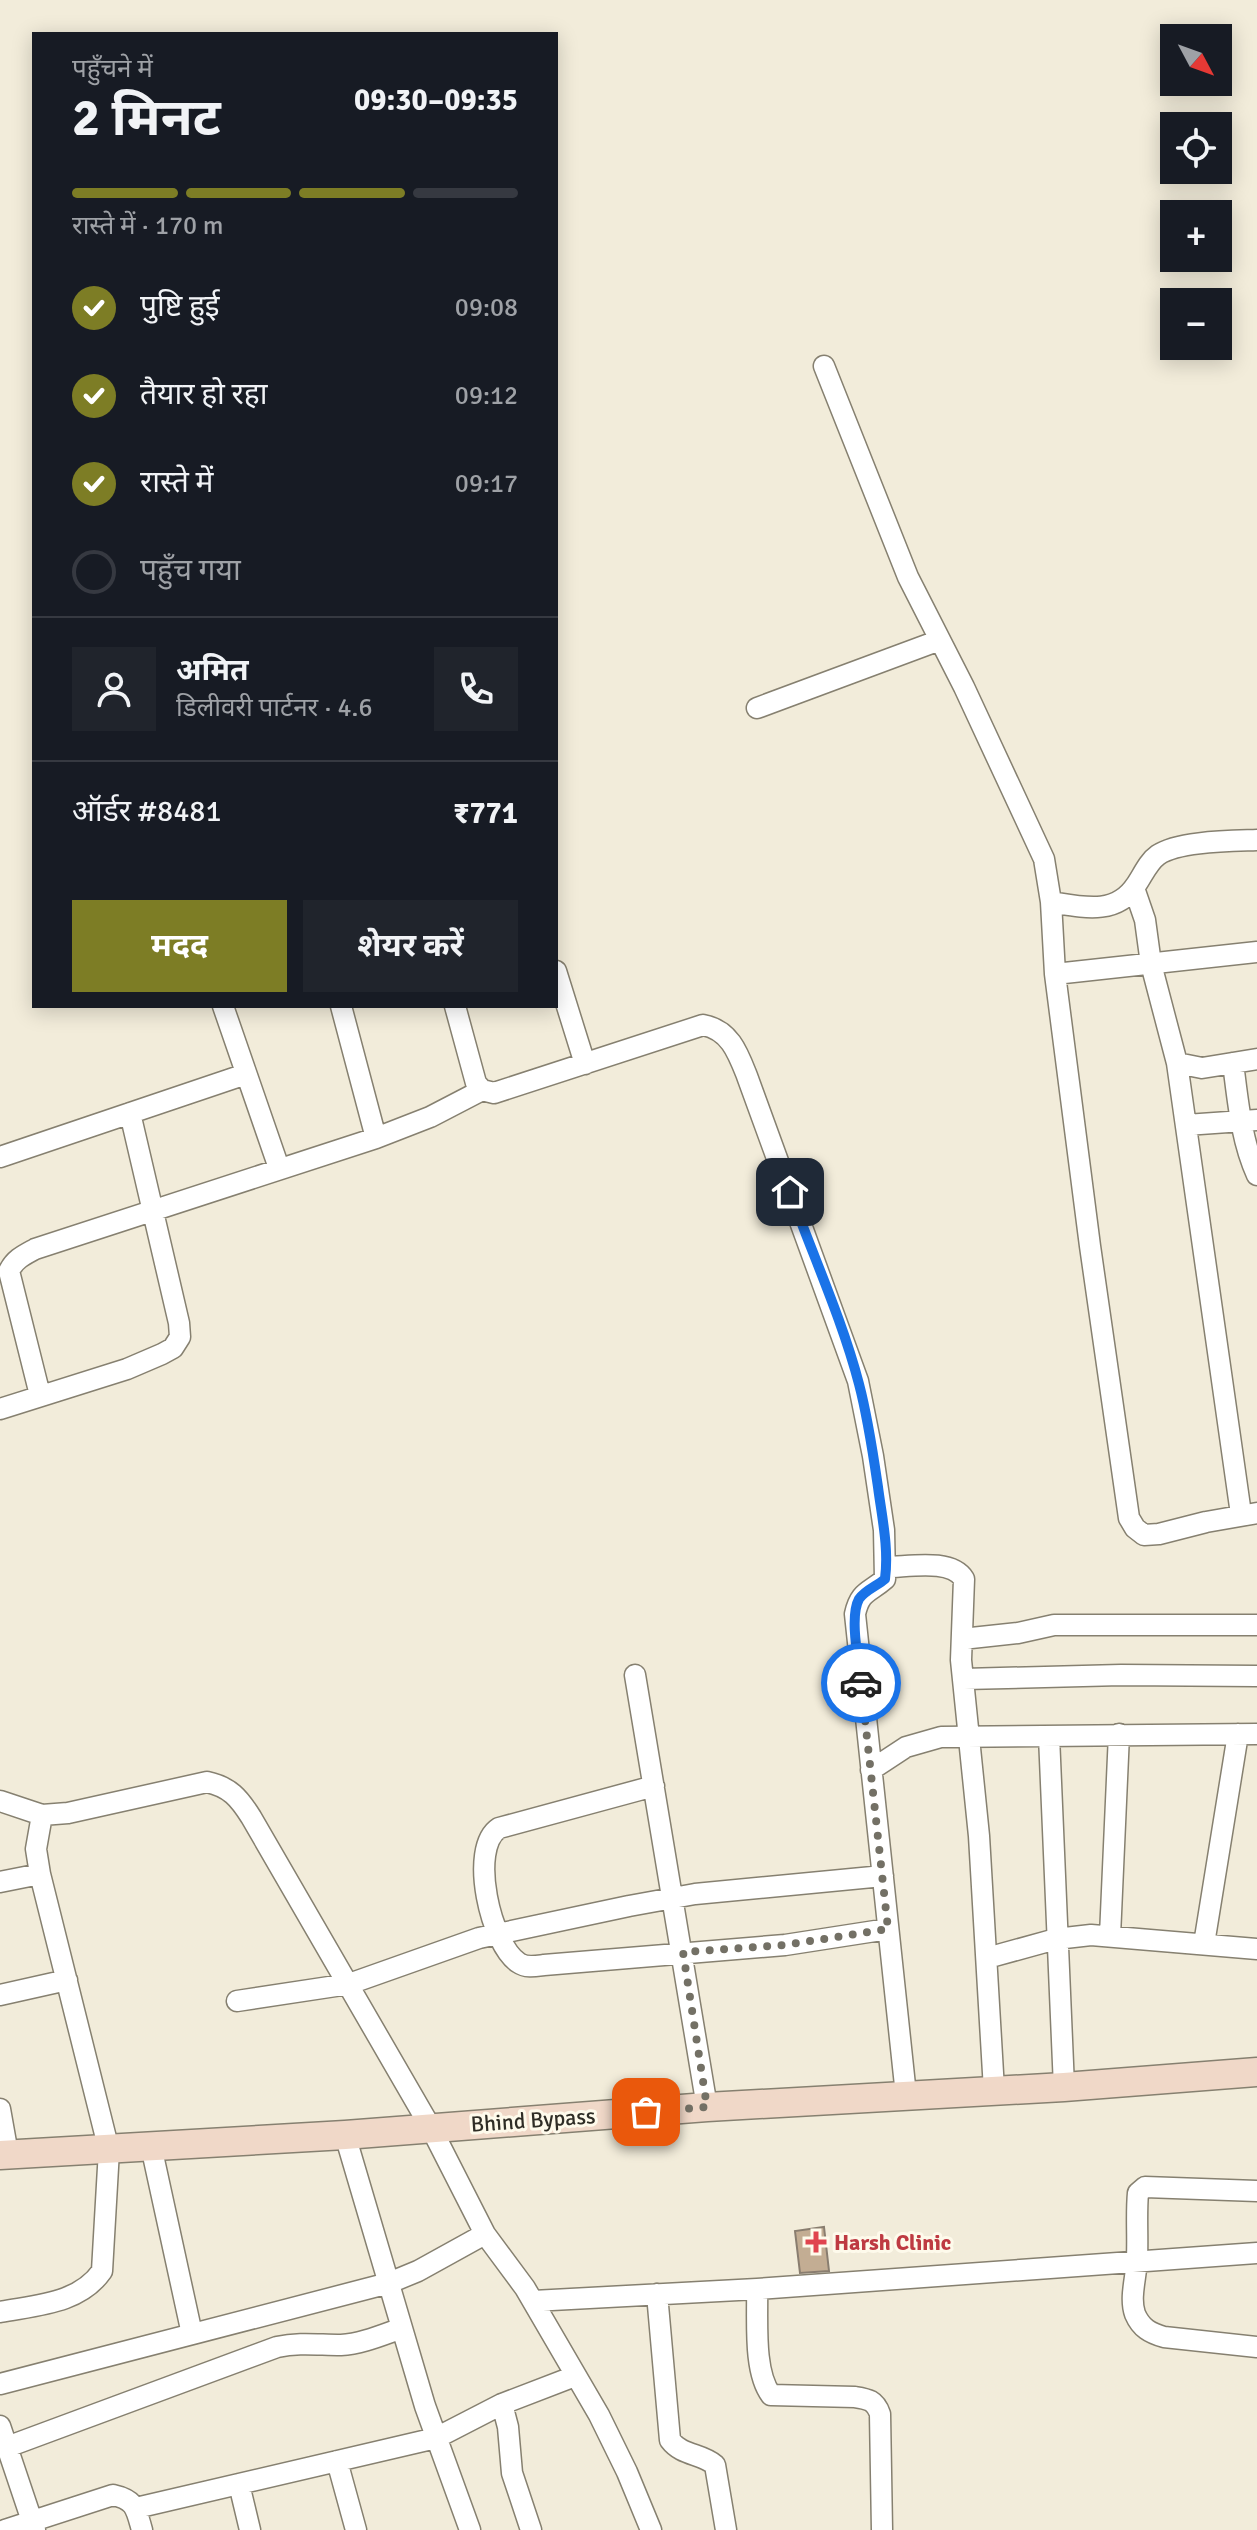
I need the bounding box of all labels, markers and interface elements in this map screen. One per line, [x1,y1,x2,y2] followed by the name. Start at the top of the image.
[1160,24,1232,96] north arrow
[1160,24,1232,360] map controls
[72,53,153,85] text: पहुँचने में
[354,82,518,119] text: 09:30–09:35
[72,86,221,150] text: 2 मिनट
[1160,112,1232,184] button: locate
[1160,200,1232,272] button: +
[72,210,224,242] text: रास्ते में · 170 m
[72,286,116,330] icon: check
[140,288,220,325] text: पुष्टि हुई
[1160,288,1232,360] button: −
[455,292,518,324] text: 09:08
[72,374,116,418] icon: check
[140,376,267,413] text: तैयार हो रहा
[455,380,518,412] text: 09:12
[72,462,116,506] icon: check
[140,464,213,501] text: रास्ते में
[455,468,518,500] text: 09:17
[140,552,241,589] text: पहुँच गया
[72,647,156,731] button: person
[434,647,518,731] button: phone
[176,652,249,689] text: अमित
[176,692,373,724] text: डिलीवरी पार्टनर · 4.6
[72,793,222,830] text: ऑर्डर #8481
[453,795,518,832] text: ₹771
[72,900,287,992] button: मदद
[303,900,518,992] button: शेयर करें
[756,1158,824,1226] pin
[768,1170,812,1214] icon: home
[821,1643,901,1723] courier
[839,1661,883,1705] icon: car
[612,2078,680,2146] pin
[624,2090,668,2134] icon: bag
[470,2102,596,2138] street label: Bhind Bypass
[834,2229,951,2256] place label: Harsh Clinic
[805,2231,827,2253] marker: Harsh Clinic

